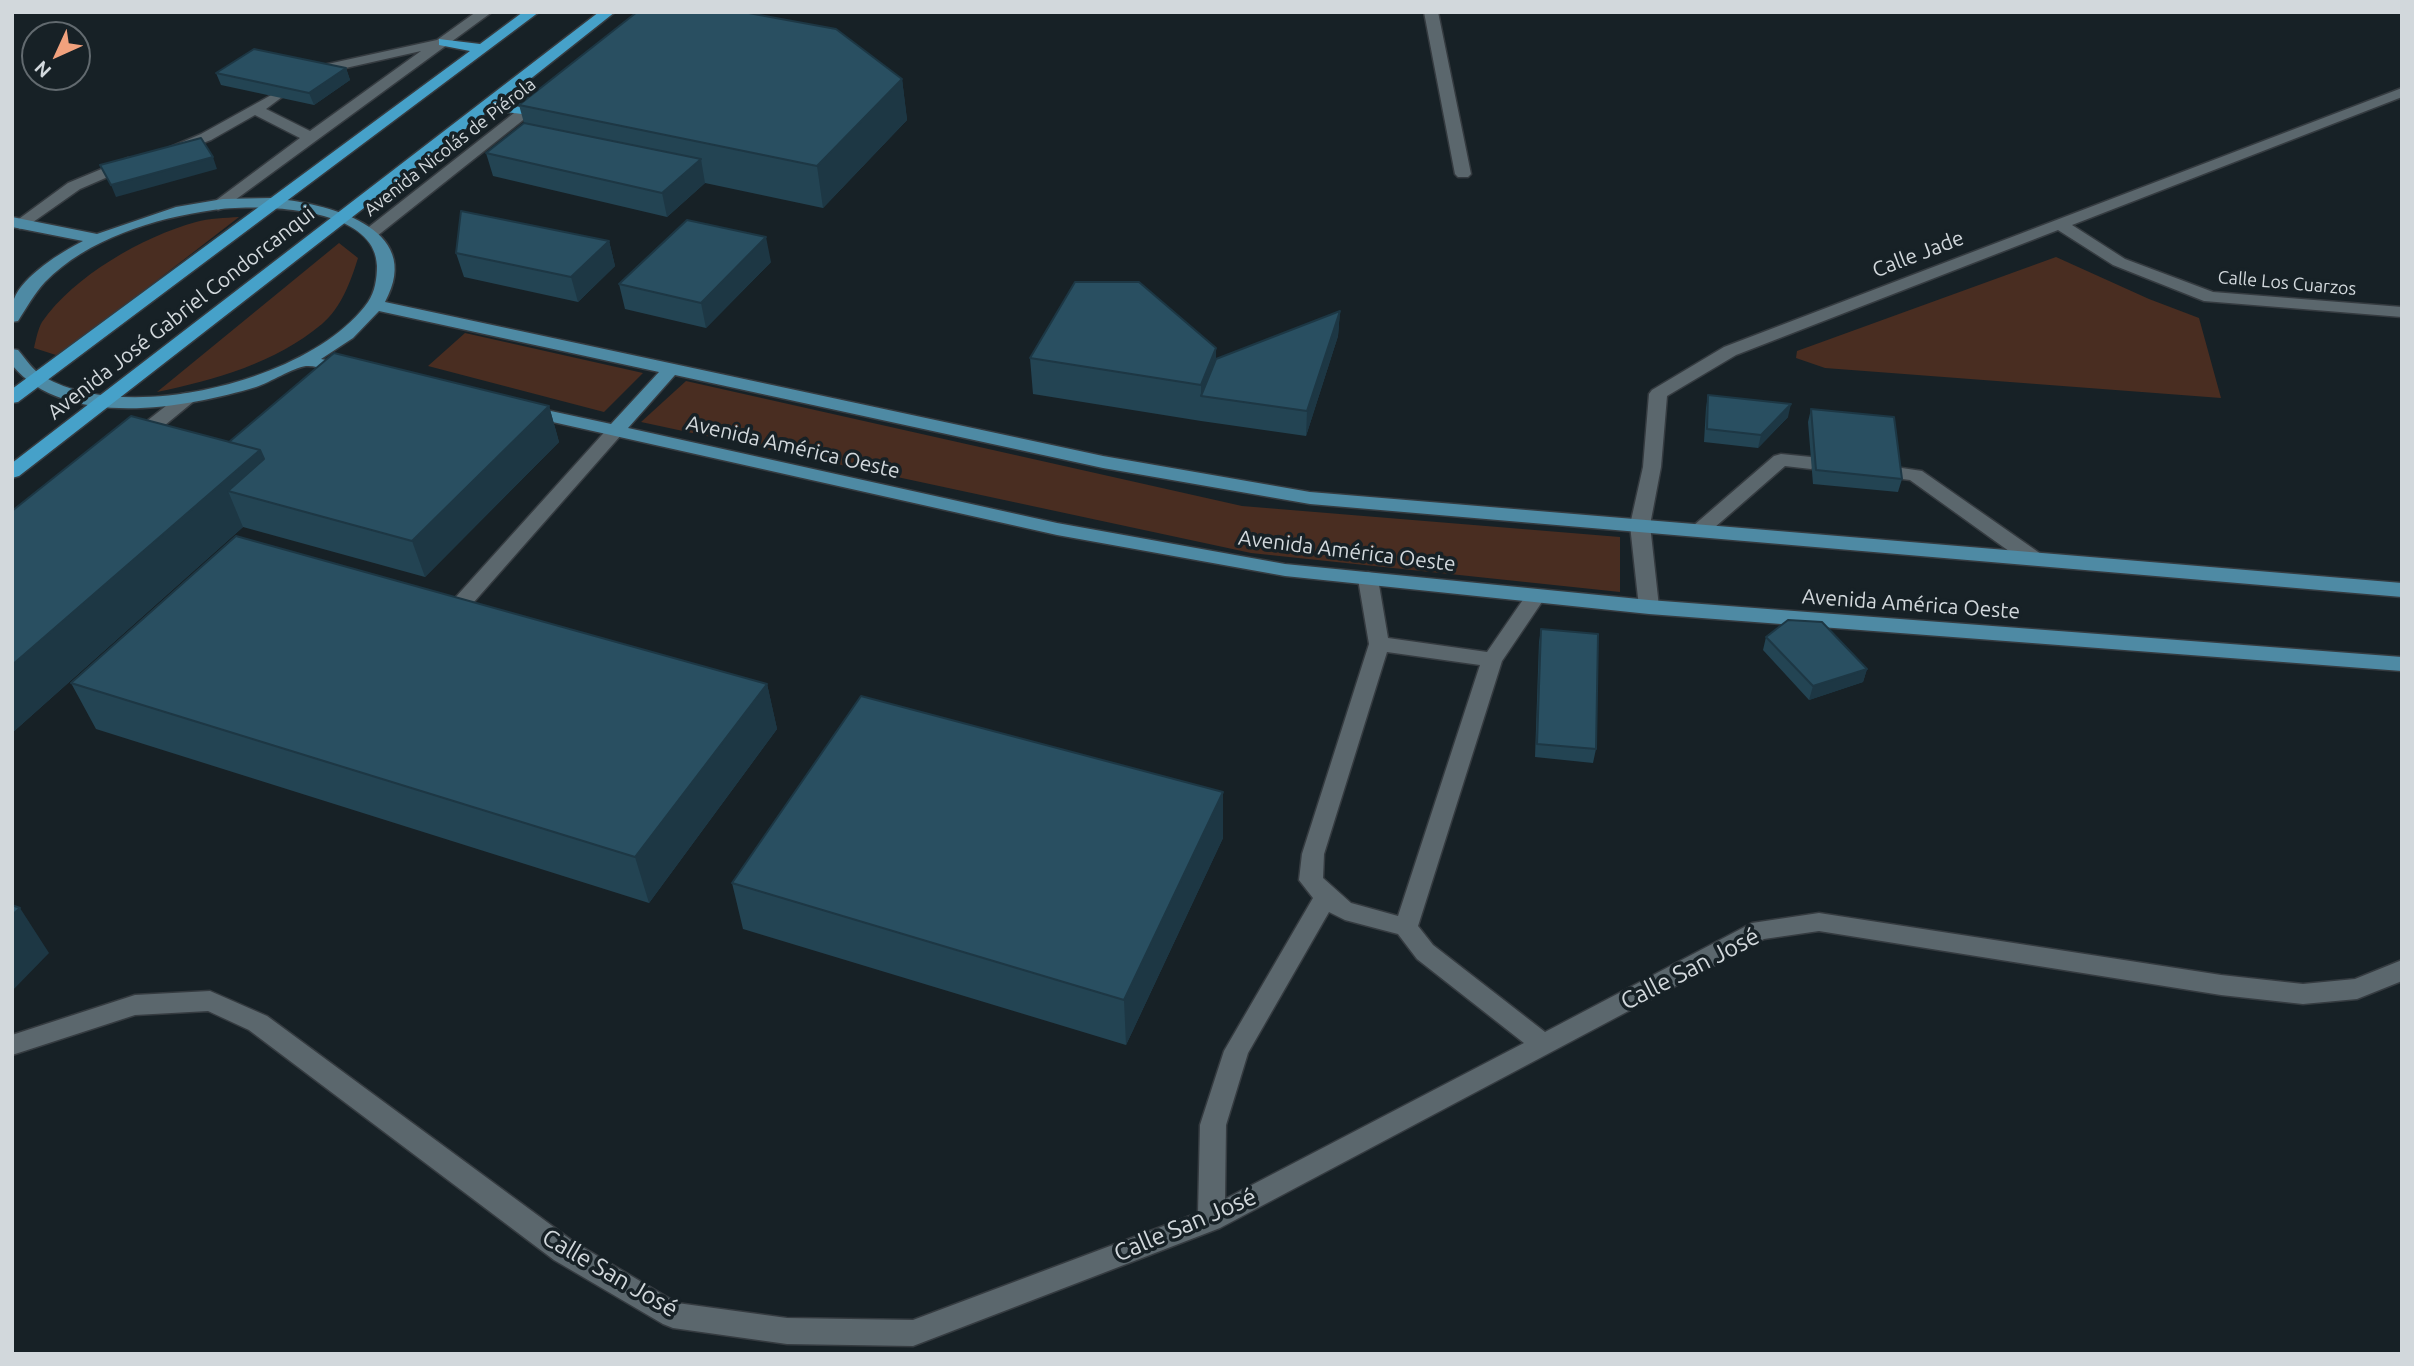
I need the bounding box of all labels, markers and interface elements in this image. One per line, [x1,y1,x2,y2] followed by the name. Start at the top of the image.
[21,21,91,91] north arrow
[30,57,55,82] text: N
[360,73,540,221] street label: Avenida Nicolás de Piérola
[43,201,319,425] street label: Avenida José Gabriel Condorcanqui
[1869,225,1967,283] street label: Calle Jade
[2217,266,2357,300] street label: Calle Los Cuarzos
[684,410,902,484] street label: Avenida América Oeste
[1237,525,1457,577] street label: Avenida América Oeste
[1801,584,2021,624] street label: Avenida América Oeste
[1616,922,1764,1016] street label: Calle San José
[1109,1182,1261,1268] street label: Calle San José
[537,1223,683,1323] street label: Calle San José

